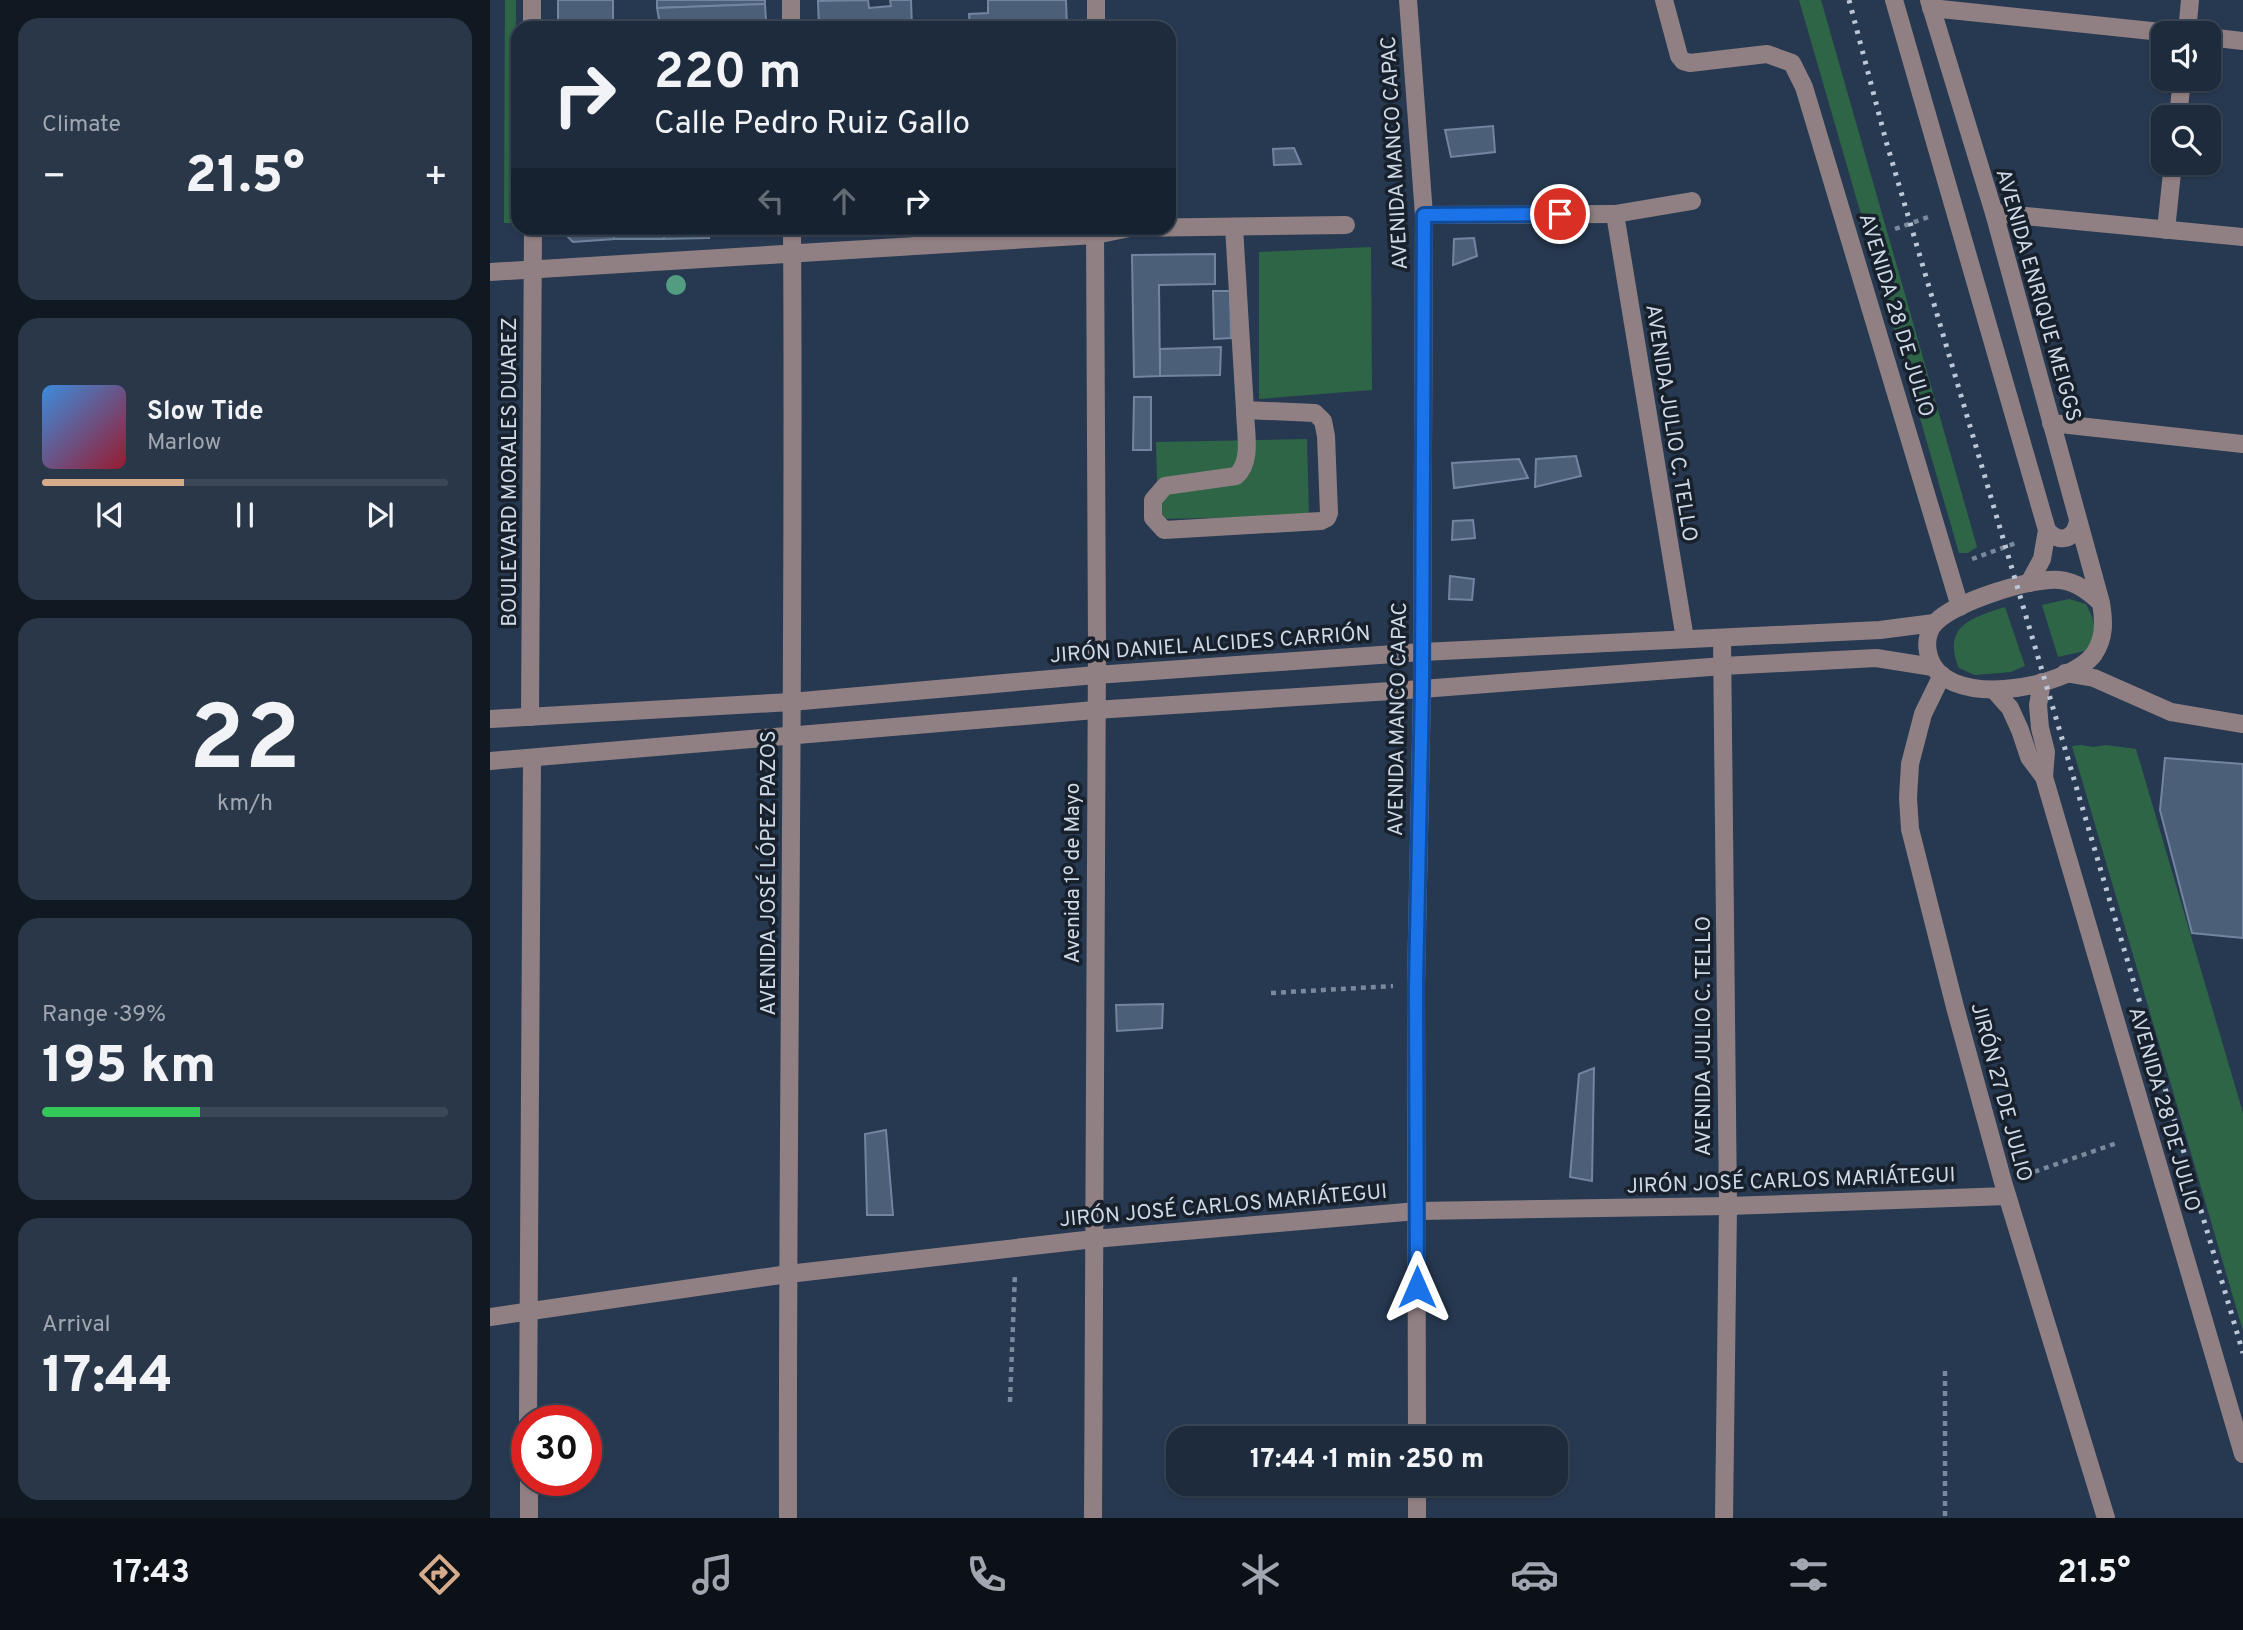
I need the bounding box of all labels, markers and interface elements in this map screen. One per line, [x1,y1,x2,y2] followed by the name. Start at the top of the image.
[2151,21,2221,175] map controls
[2151,21,2221,91] button: sound
[1376,35,1415,271] street label: AVENIDA MANCO CAPAC
[654,44,801,106] text: 220 m
[539,49,630,140] icon: right
[654,105,970,145] text: Calle Pedro Ruiz Gallo
[2151,105,2221,175] button: search
[42,111,121,140] text: Climate
[185,145,305,211] text: 21.5°
[42,154,67,203] text: −
[423,154,448,203] text: +
[1989,166,2087,425] street label: AVENIDA ENRIQUE MEIGGS
[752,182,790,220] icon: left
[825,182,863,220] icon: ahead
[898,182,936,220] icon: right
[1530,184,1590,244] pin
[1541,195,1579,233] icon: arrive
[1852,210,1939,421] street label: AVENIDA 28 DE JULIO
[1638,302,1703,544] street label: AVENIDA JULIO C. TELLO
[497,317,524,627] street label: BOULEVARD MORALES DUAREZ
[147,396,264,429] text: Slow Tide
[147,429,221,458] text: Marlow
[91,496,129,534] icon: previous
[226,496,264,534] icon: pause
[361,496,399,534] icon: next
[1383,602,1414,836] street label: AVENIDA MANCO CAPAC
[1049,620,1371,670] street label: JIRÓN DANIEL ALCIDES CARRIÓN
[189,687,301,802] text: 22
[755,730,783,1016] street label: AVENIDA JOSÉ LÓPEZ PAZOS
[1060,783,1087,963] street label: Avenida 1º de Mayo
[217,790,273,819] text: km/h
[1691,916,1718,1156] street label: AVENIDA JULIO C. TELLO
[1964,1000,2038,1185] street label: JIRÓN 27 DE JULIO
[42,1001,166,1030] text: Range · 39%
[2121,1004,2206,1215] street label: AVENIDA 28 DE JULIO
[42,1035,216,1101] text: 195 km
[1626,1161,1956,1201] street label: JIRÓN JOSÉ CARLOS MARIÁTEGUI
[1058,1178,1388,1234] street label: JIRÓN JOSÉ CARLOS MARIÁTEGUI
[1380,1250,1454,1324] position arrow
[42,1311,111,1340] text: Arrival
[42,1345,173,1411] text: 17:44
[511,1405,602,1496] speed limit sign: 30
[1250,1444,1484,1477] text: 17:44 · 1 min · 250 m
[415,1550,464,1599] icon: directions
[688,1550,737,1599] icon: music
[962,1550,1011,1599] icon: phone
[1236,1550,1285,1599] icon: climate
[1510,1550,1559,1599] icon: car
[1784,1550,1833,1599] icon: filters
[112,1554,190,1594] text: 17:43
[2057,1554,2131,1594] text: 21.5°

